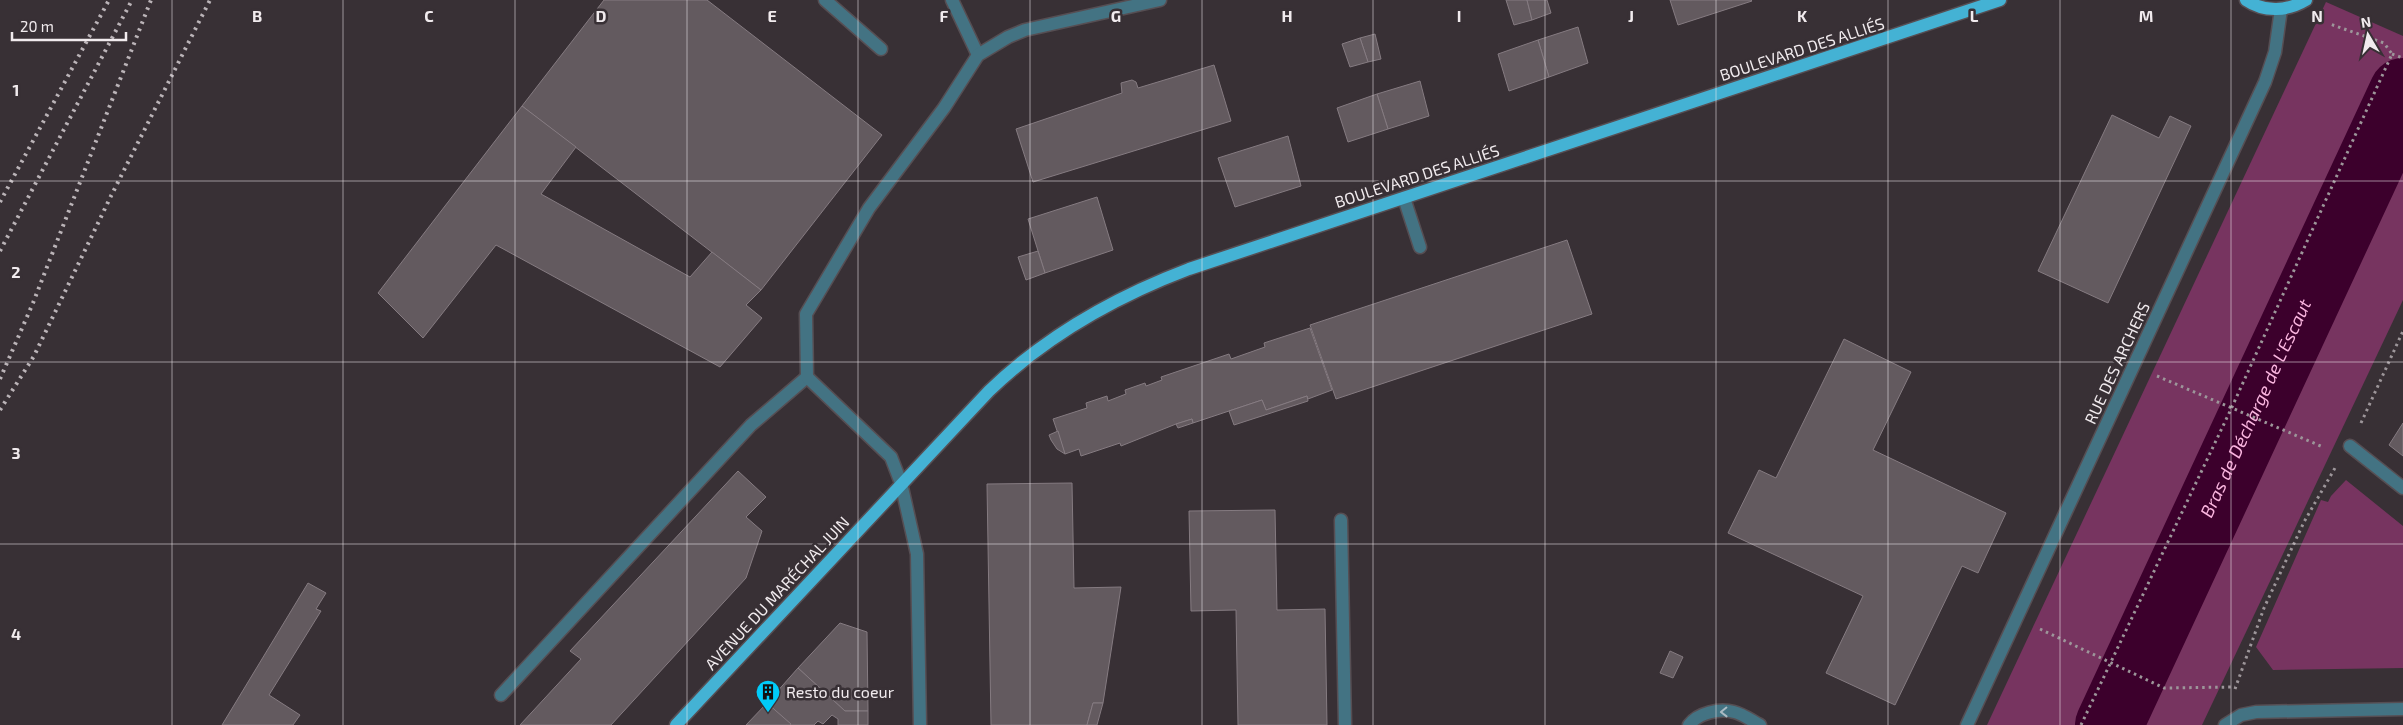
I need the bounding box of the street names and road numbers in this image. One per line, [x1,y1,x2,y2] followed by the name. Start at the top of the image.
[1717,13,1887,84] street label: BOULEVARD DES ALLIÉS
[1332,140,1502,211] street label: BOULEVARD DES ALLIÉS
[2080,299,2153,427] street label: RUE DES ARCHERS
[701,512,853,673] street label: AVENUE DU MARÉCHAL JUIN

